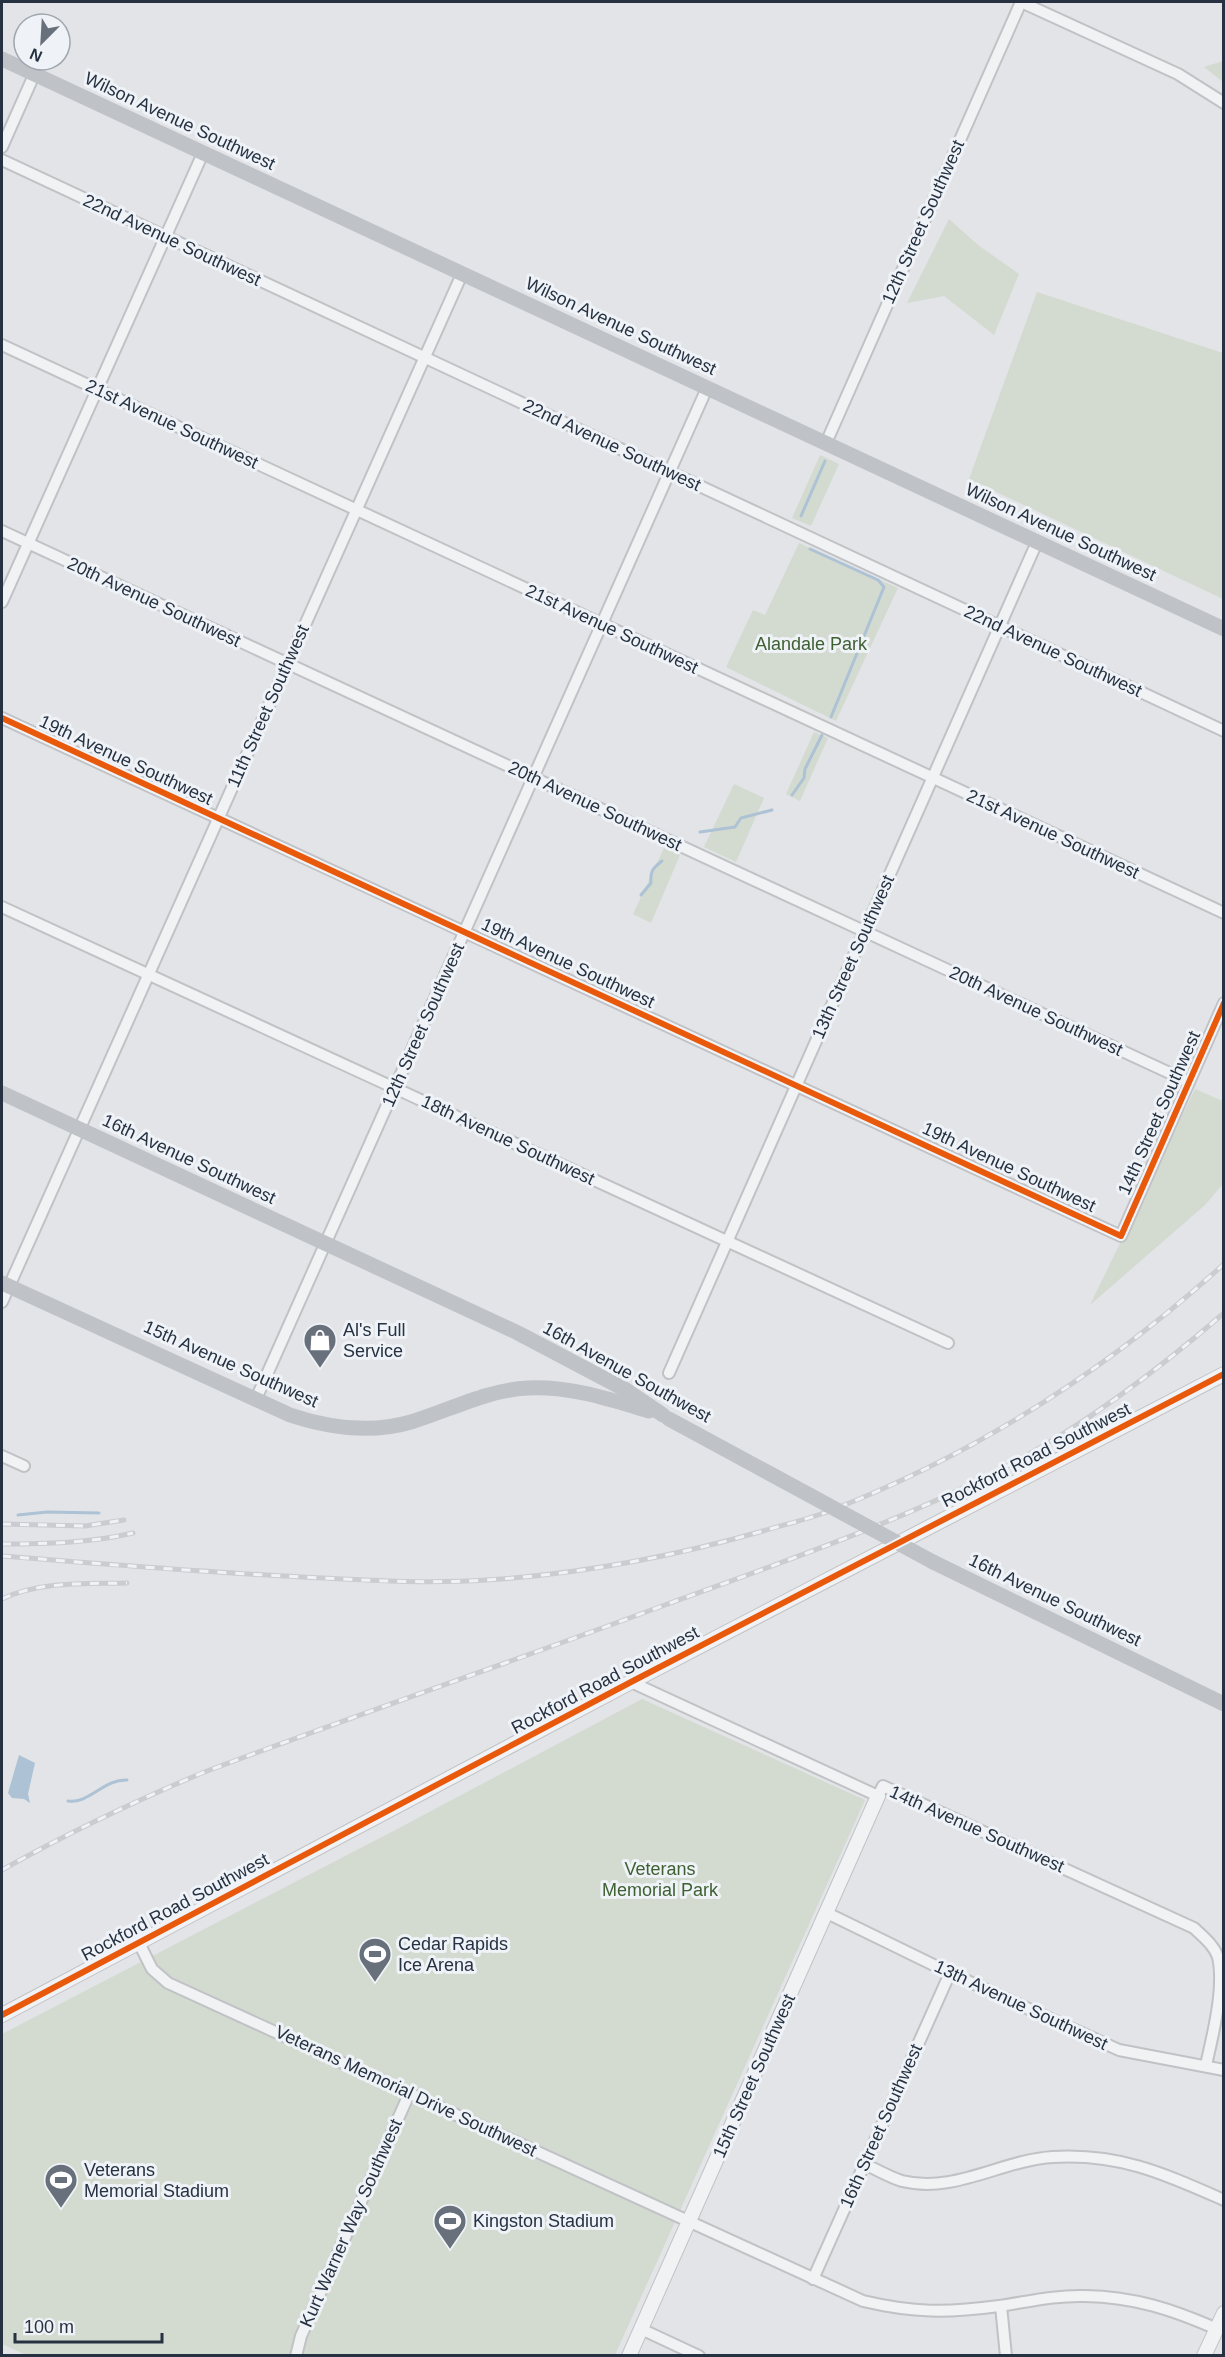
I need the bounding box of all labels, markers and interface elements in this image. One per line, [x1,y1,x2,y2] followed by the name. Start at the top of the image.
[12,12,72,72] north arrow
[27,45,45,65] text: N
[82,68,278,174] street label: Wilson Avenue Southwest
[878,137,968,307] street label: 12th Street Southwest
[80,190,264,290] street label: 22nd Avenue Southwest
[523,273,719,379] street label: Wilson Avenue Southwest
[83,375,261,473] street label: 21st Avenue Southwest
[520,395,704,495] street label: 22nd Avenue Southwest
[963,479,1159,585] street label: Wilson Avenue Southwest
[64,553,244,651] street label: 20th Avenue Southwest
[523,580,701,678] street label: 21st Avenue Southwest
[961,601,1145,701] street label: 22nd Avenue Southwest
[223,622,313,790] street label: 11th Street Southwest
[755,634,868,654] park label: Alandale Park
[36,711,216,809] street label: 19th Avenue Southwest
[505,757,685,855] street label: 20th Avenue Southwest
[964,785,1142,883] street label: 21st Avenue Southwest
[808,872,898,1042] street label: 13th Street Southwest
[478,914,658,1012] street label: 19th Avenue Southwest
[378,940,468,1110] street label: 12th Street Southwest
[946,962,1126,1060] street label: 20th Avenue Southwest
[1114,1028,1204,1198] street label: 14th Street Southwest
[418,1091,598,1189] street label: 18th Avenue Southwest
[99,1110,279,1208] street label: 16th Avenue Southwest
[919,1118,1099,1216] street label: 19th Avenue Southwest
[141,1316,321,1412] street label: 15th Avenue Southwest
[540,1317,714,1427] street label: 16th Avenue Southwest
[343,1320,405,1361] place label: Al's Full Service
[302,1322,338,1369] shop icon: Al's Full Service
[938,1399,1134,1511] street label: Rockford Road Southwest
[966,1550,1144,1650] street label: 16th Avenue Southwest
[508,1622,702,1738] street label: Rockford Road Southwest
[887,1781,1067,1877] street label: 14th Avenue Southwest
[78,1849,272,1965] street label: Rockford Road Southwest
[602,1859,719,1900] park label: Veterans Memorial Park
[398,1934,508,1975] place label: Cedar Rapids Ice Arena
[357,1936,393,1983] sports icon: Cedar Rapids Ice Arena
[931,1956,1111,2054] street label: 13th Avenue Southwest
[709,1991,799,2161] street label: 15th Street Southwest
[272,2021,540,2161] street label: Veterans Memorial Drive Southwest
[836,2041,926,2211] street label: 16th Street Southwest
[296,2116,406,2330] street label: Kurt Warner Way Southwest
[84,2160,229,2201] place label: Veterans Memorial Stadium
[43,2162,79,2209] sports icon: Veterans Memorial Stadium
[432,2203,468,2250] sports icon: Kingston Stadium
[473,2211,614,2231] place label: Kingston Stadium
[15,2306,162,2344] scale bar
[24,2317,74,2337] text: 100 m

